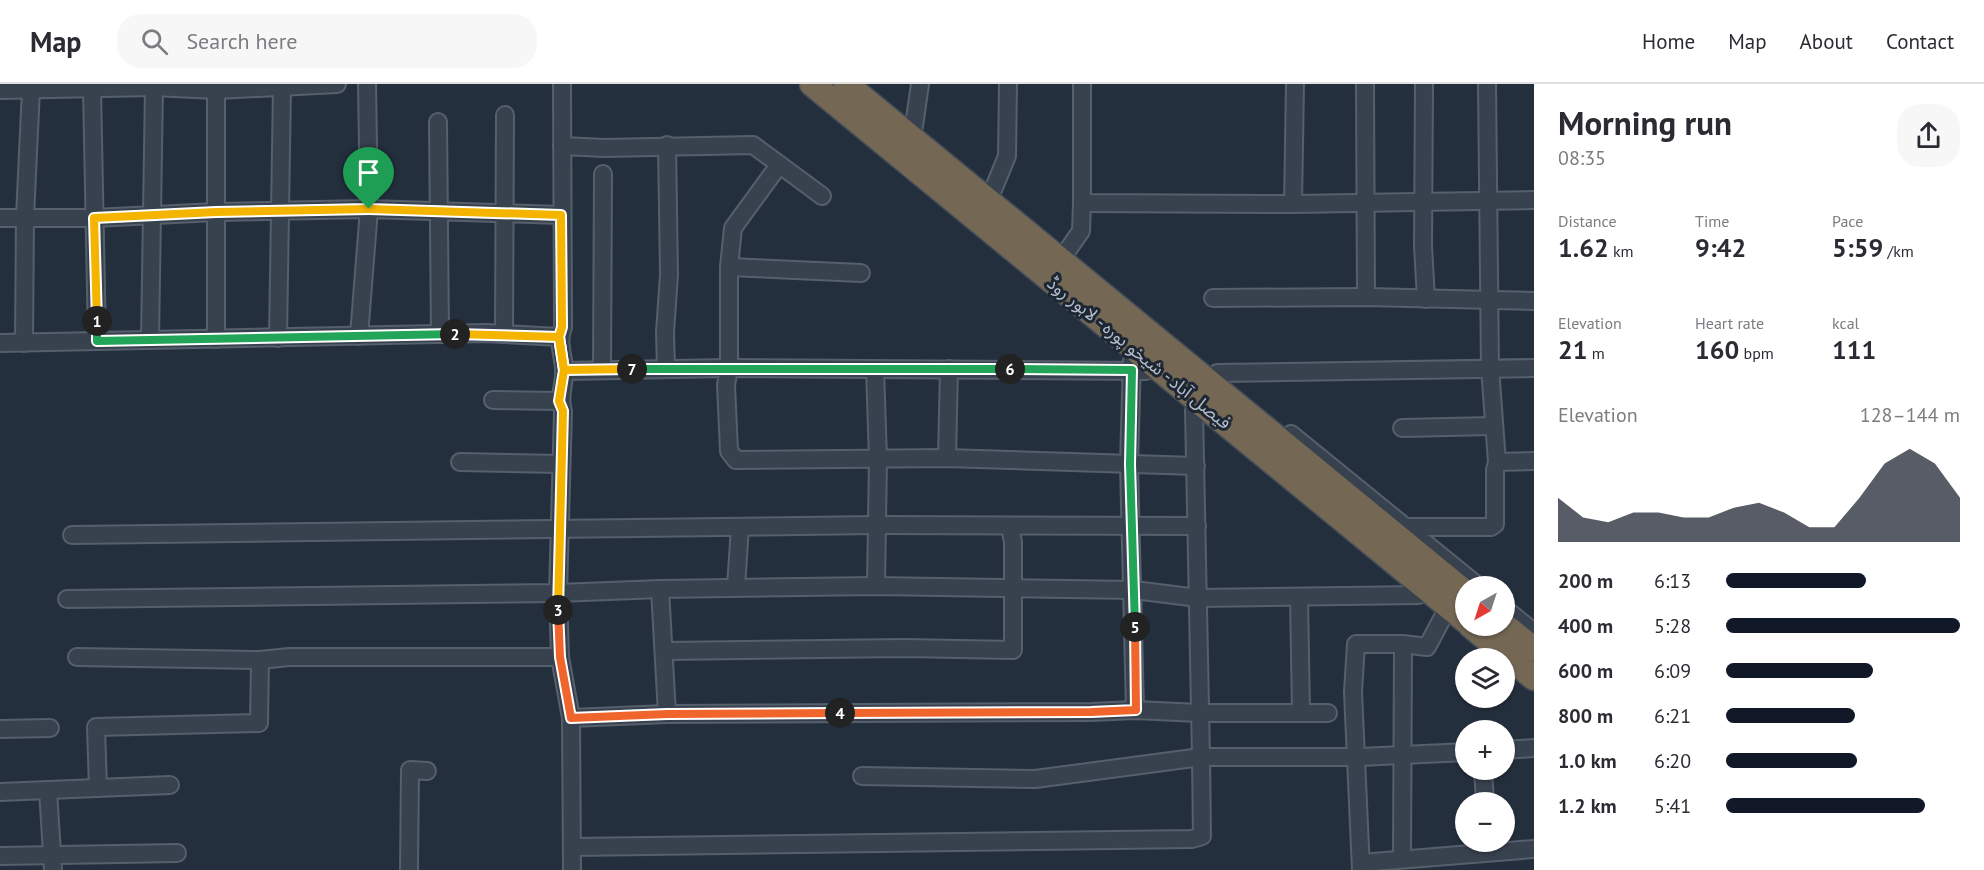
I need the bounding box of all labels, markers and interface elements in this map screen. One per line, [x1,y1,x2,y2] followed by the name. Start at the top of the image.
[117,14,537,68] search box
[30,23,81,60] text: Map
[138,25,171,58] icon: search
[186,27,297,55] text: Search here
[1642,28,1695,55] text: Home
[1728,28,1767,55] text: Map
[1800,28,1853,55] text: About
[1886,28,1954,55] text: Contact
[1558,101,1732,144] text: Morning run
[1897,104,1960,167] button: share
[1558,145,1606,171] text: 08:35
[343,147,394,209] pin
[352,156,385,189] icon: arrive
[1558,211,1617,231] text: Distance
[1695,211,1729,231] text: Time
[1832,211,1863,231] text: Pace
[1558,231,1609,264] text: 1.62
[1695,231,1746,264] text: 9:42
[1832,231,1883,264] text: 5:59
[1609,241,1634,261] text: km
[1883,241,1914,261] text: /km
[1043,271,1236,434] street label: فیصل آباد - شیخو پورہ - لاہور روڈ
[82,306,112,336] pin: 1
[92,311,102,331] text: 1
[1558,313,1622,333] text: Elevation
[1695,313,1764,333] text: Heart rate
[1832,313,1859,333] text: kcal
[440,319,470,349] pin: 2
[450,324,460,344] text: 2
[1558,333,1587,366] text: 21
[1695,333,1739,366] text: 160
[1832,333,1876,366] text: 111
[1587,343,1605,363] text: m
[1739,343,1774,363] text: bpm
[617,354,647,384] pin: 7
[995,354,1025,384] pin: 6
[627,359,637,379] text: 7
[1005,359,1015,379] text: 6
[1558,402,1638,428] text: Elevation
[1860,402,1960,428] text: 128–144 m
[1558,568,1613,594] text: 200 m
[1654,568,1691,594] text: 6:13
[1455,576,1515,636] north arrow
[1455,576,1515,852] map controls
[543,595,573,625] pin: 3
[553,600,563,620] text: 3
[1120,612,1150,642] pin: 5
[1558,613,1613,639] text: 400 m
[1654,613,1691,639] text: 5:28
[1130,617,1140,637] text: 5
[1455,648,1515,708] button: layers
[1558,658,1613,684] text: 600 m
[1654,658,1691,684] text: 6:09
[825,698,855,728] pin: 4
[835,703,845,723] text: 4
[1558,703,1613,729] text: 800 m
[1654,703,1691,729] text: 6:21
[1455,720,1515,780] button: +
[1558,748,1617,774] text: 1.0 km
[1654,748,1691,774] text: 6:20
[1455,792,1515,852] button: −
[1558,793,1617,819] text: 1.2 km
[1654,793,1691,819] text: 5:41

